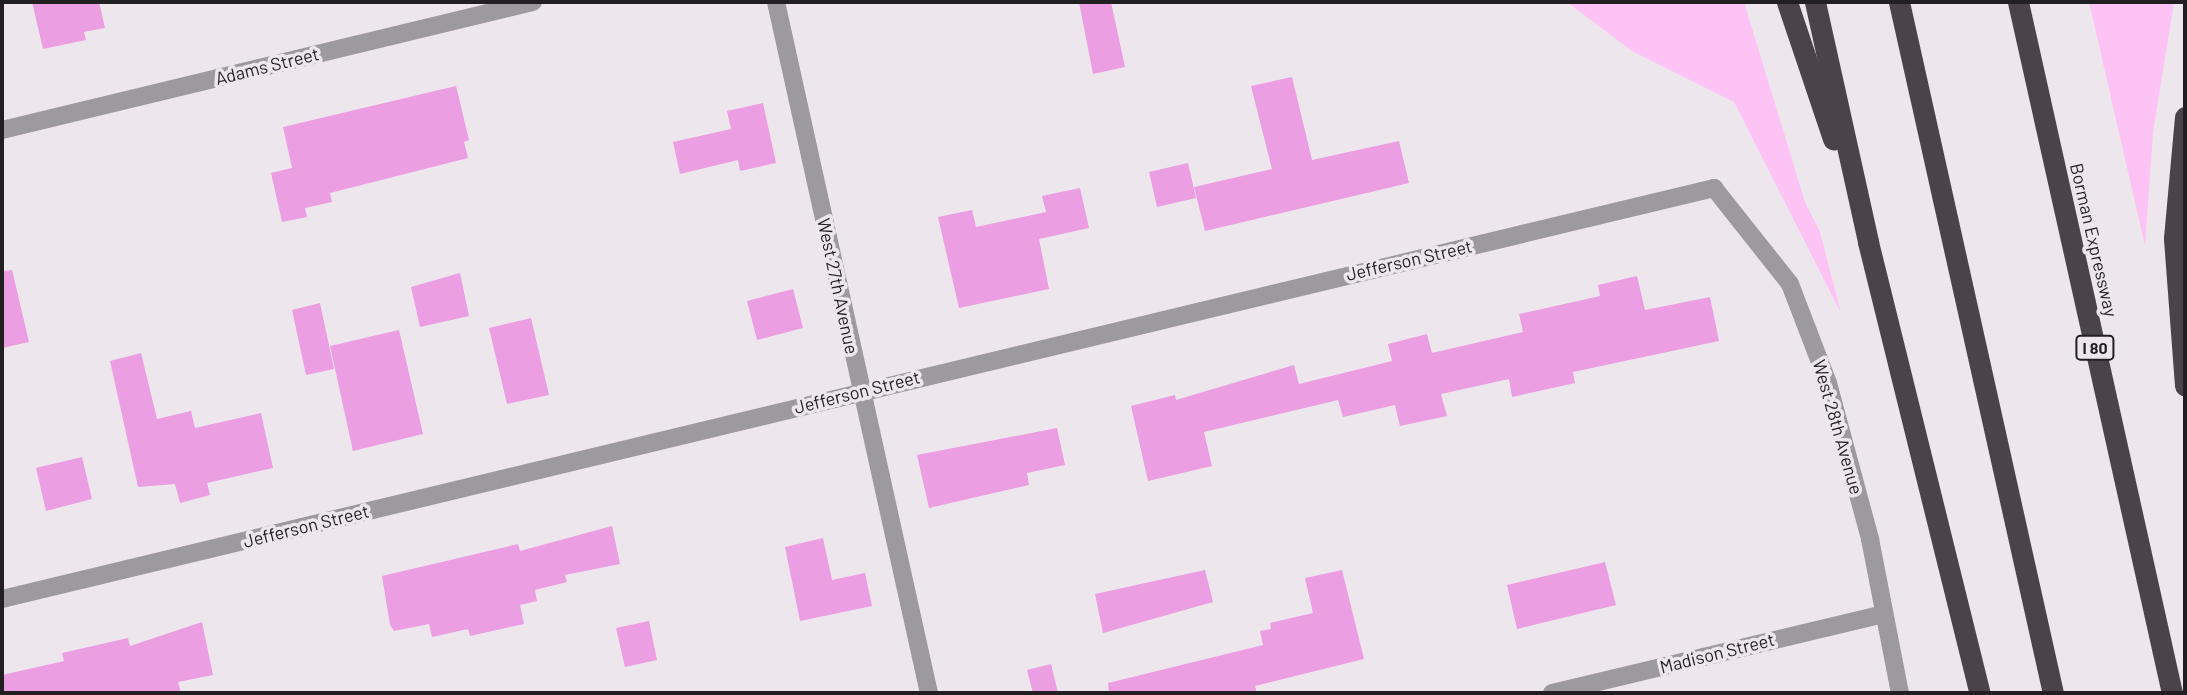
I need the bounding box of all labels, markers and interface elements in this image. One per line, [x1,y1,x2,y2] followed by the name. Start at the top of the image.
[213,43,321,89] street label: Adams Street
[2066,161,2122,319] street label: Borman Expressway
[813,216,863,356] street label: West 27th Avenue
[1344,235,1474,285] street label: Jefferson Street
[2074,336,2116,360] road number: I 80
[1808,357,1868,497] street label: West 28th Avenue
[792,366,922,418] street label: Jefferson Street
[241,500,371,552] street label: Jefferson Street
[1657,628,1777,678] street label: Madison Street

